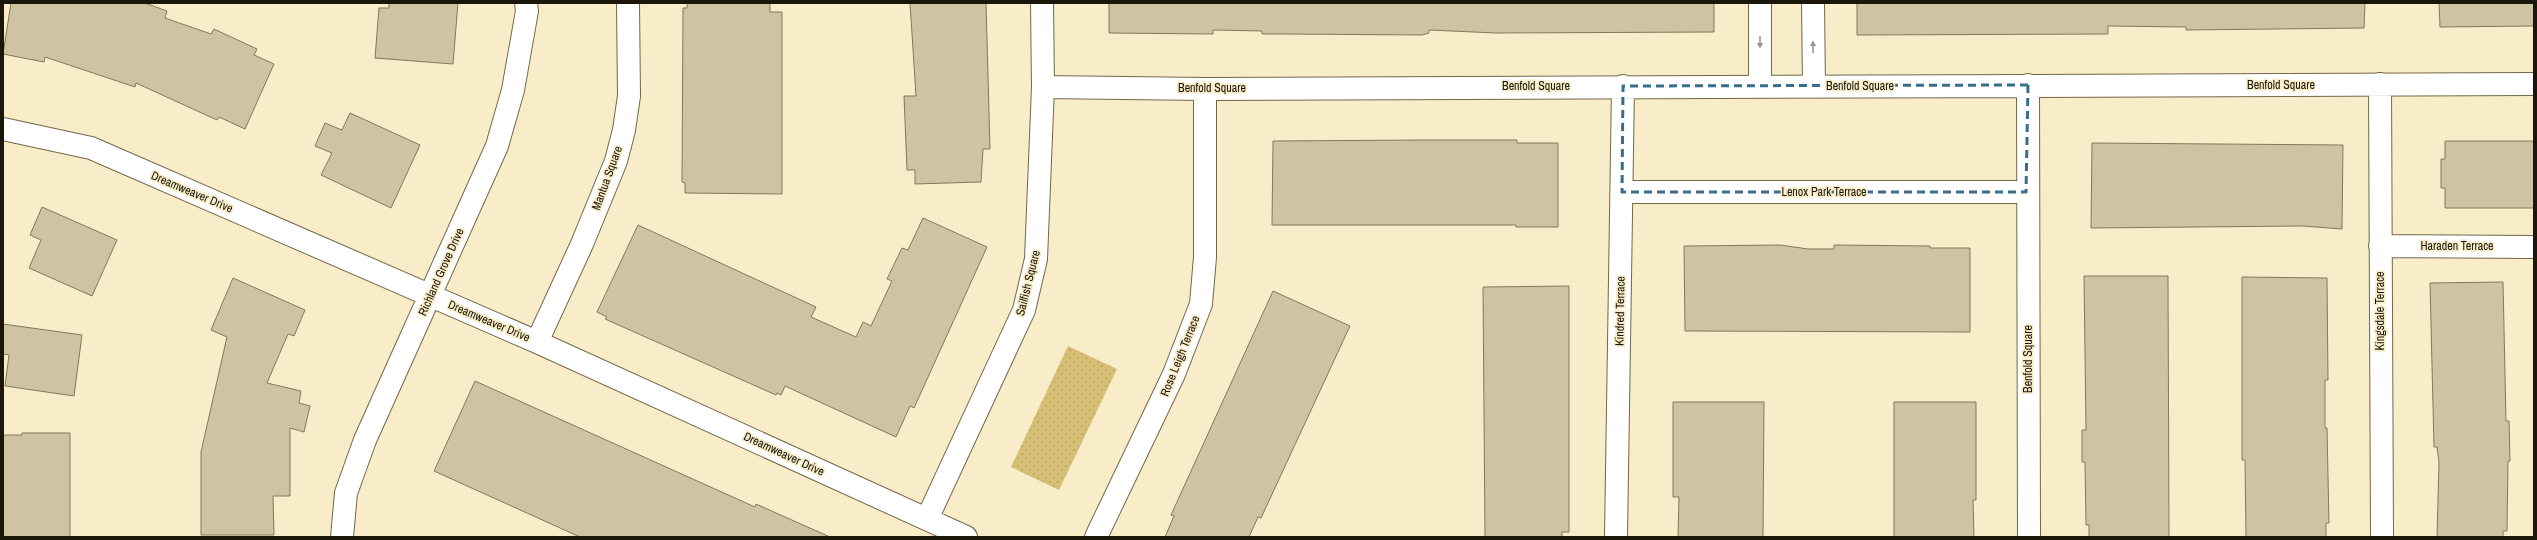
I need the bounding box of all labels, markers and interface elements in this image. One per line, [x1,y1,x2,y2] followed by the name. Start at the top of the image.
[1757,36,1763,49] one-way arrow
[1810,41,1817,53] one-way arrow
[2247,77,2315,93] street label: Benfold Square
[1502,78,1570,94] street label: Benfold Square
[1826,78,1894,94] street label: Benfold Square
[1178,80,1246,96] street label: Benfold Square
[588,144,626,212] street label: Mantua Square
[149,168,235,216] street label: Dreamweaver Drive
[1781,184,1867,200] street label: Lenox Park Terrace
[414,226,468,318] street label: Richland Grove Drive
[2420,238,2494,254] street label: Haraden Terrace
[1012,248,1044,318] street label: Sailfish Square
[2372,271,2388,351] street label: Kingsdale Terrace
[1611,276,1629,346] street label: Kindred Terrace
[446,297,532,345] street label: Dreamweaver Drive
[1157,313,1203,399] street label: Rose Leigh Terrace
[2020,325,2036,393] street label: Benfold Square
[741,428,827,480] street label: Dreamweaver Drive

